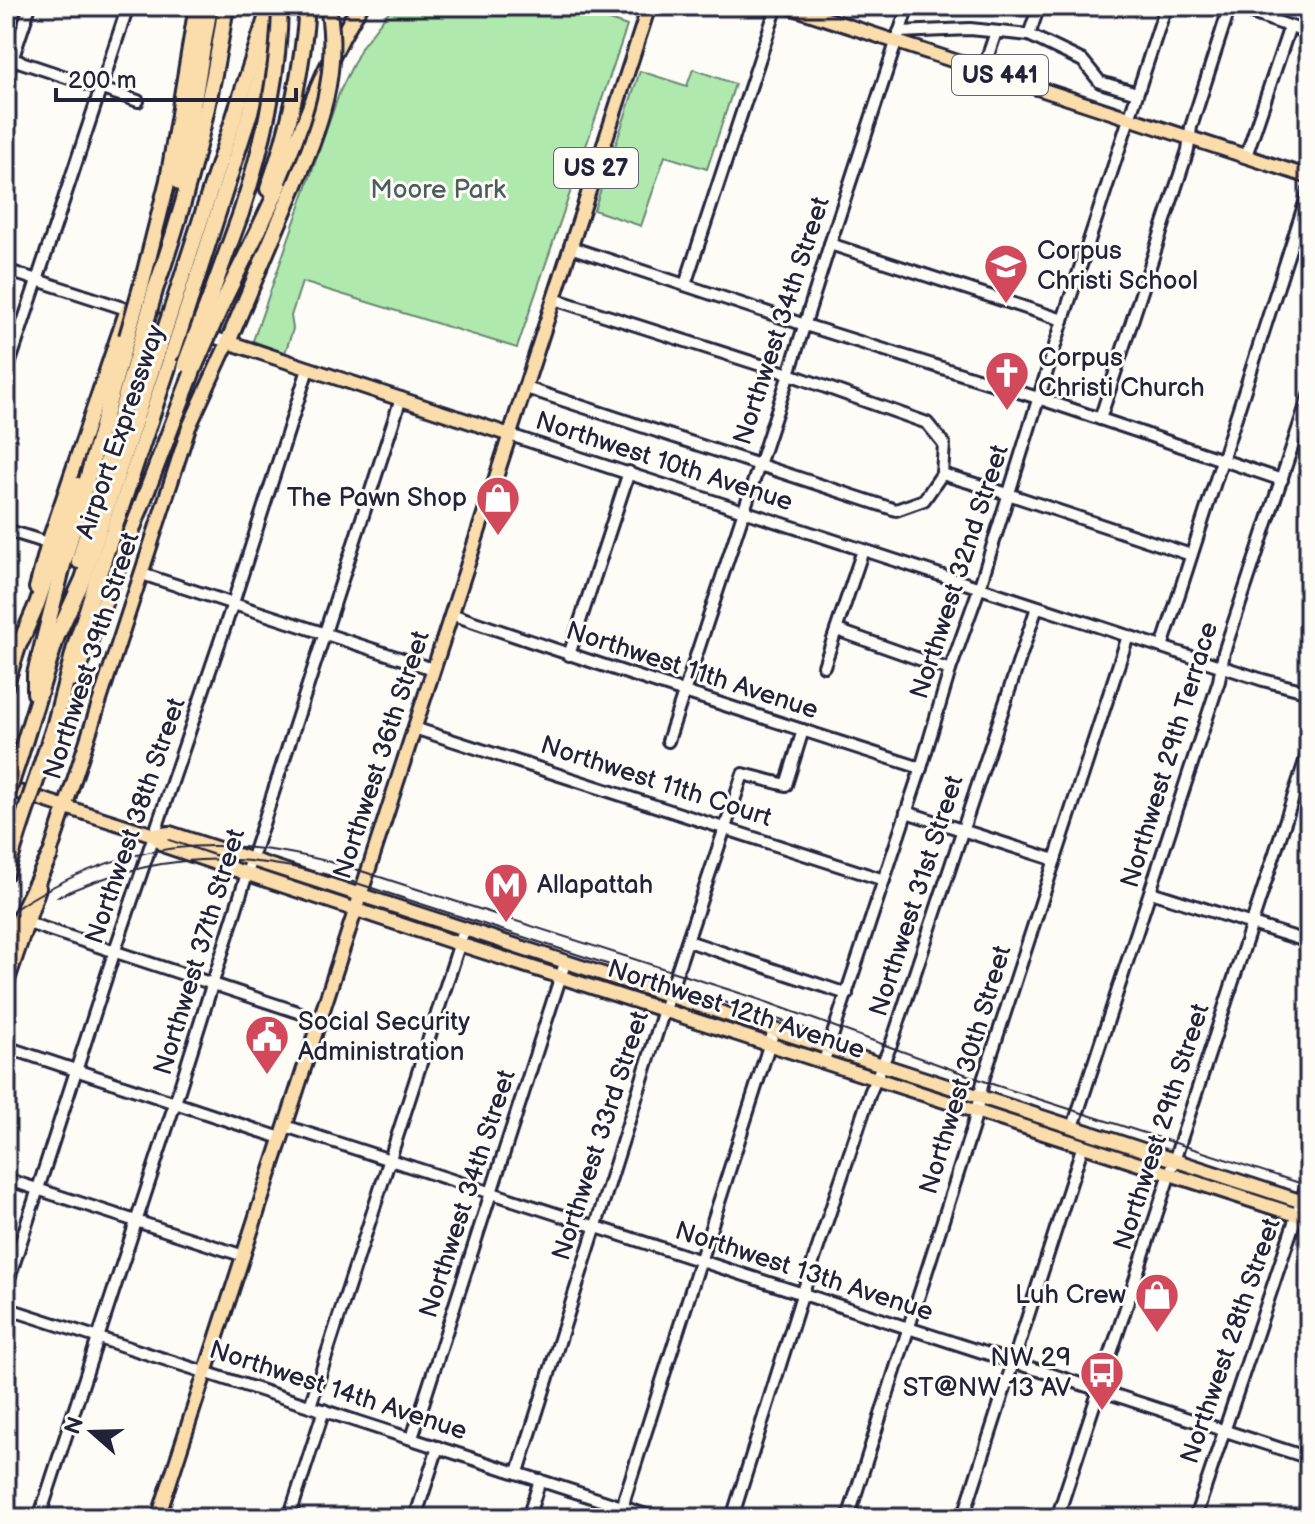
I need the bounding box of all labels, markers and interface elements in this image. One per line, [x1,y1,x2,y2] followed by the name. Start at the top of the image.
[56,52,296,102] scale bar
[952,55,1048,95] road number: US 441
[68,66,137,95] text: 200 m
[554,148,638,188] road number: US 27
[370,175,506,206] park label: Moore Park
[727,193,837,449] street label: Northwest 34th Street
[1037,236,1198,297] place label: Corpus Christi School
[982,242,1030,305] school or university icon: Corpus Christi School
[70,321,172,543] street label: Airport Expressway
[1038,343,1205,404] place label: Corpus Christi Church
[983,349,1031,412] church icon: Corpus Christi Church
[531,406,797,518] street label: Northwest 10th Avenue
[904,441,1016,703] street label: Northwest 32nd Street
[474,474,522,537] shop icon: The Pawn Shop
[287,483,467,514] place label: The Pawn Shop
[37,529,147,783] street label: Northwest 39th Street
[562,616,822,726] street label: Northwest 11th Avenue
[1115,618,1225,892] street label: Northwest 29th Terrace
[327,627,437,883] street label: Northwest 36th Street
[79,694,193,948] street label: Northwest 38th Street
[536,730,776,834] street label: Northwest 11th Court
[863,772,971,1020] street label: Northwest 31st Street
[148,825,252,1079] street label: Northwest 37th Street
[482,861,530,924] metro station icon: Allapattah
[537,870,653,901] place label: Allapattah
[913,942,1019,1198] street label: Northwest 30th Street
[603,954,869,1066] street label: Northwest 12th Avenue
[1107,1000,1217,1254] street label: Northwest 29th Street
[298,1007,470,1068] place label: Social Security Administration
[546,1007,656,1265] street label: Northwest 33rd Street
[243,1013,291,1076] public building icon: Social Security Administration
[413,1066,523,1322] street label: Northwest 34th Street
[1174,1214,1288,1468] street label: Northwest 28th Street
[671,1216,937,1328] street label: Northwest 13th Avenue
[1133,1271,1181,1334] shop icon: Luh Crew
[1015,1280,1127,1311] place label: Luh Crew
[205,1335,471,1447] street label: Northwest 14th Avenue
[903,1343,1071,1404] place label: NW 29 ST@NW 13 AV
[1078,1349,1126,1412] bus stop icon: NW 29 ST@NW 13 AV
[52,1392,132,1472] north arrow
[59,1413,90,1438] text: N

